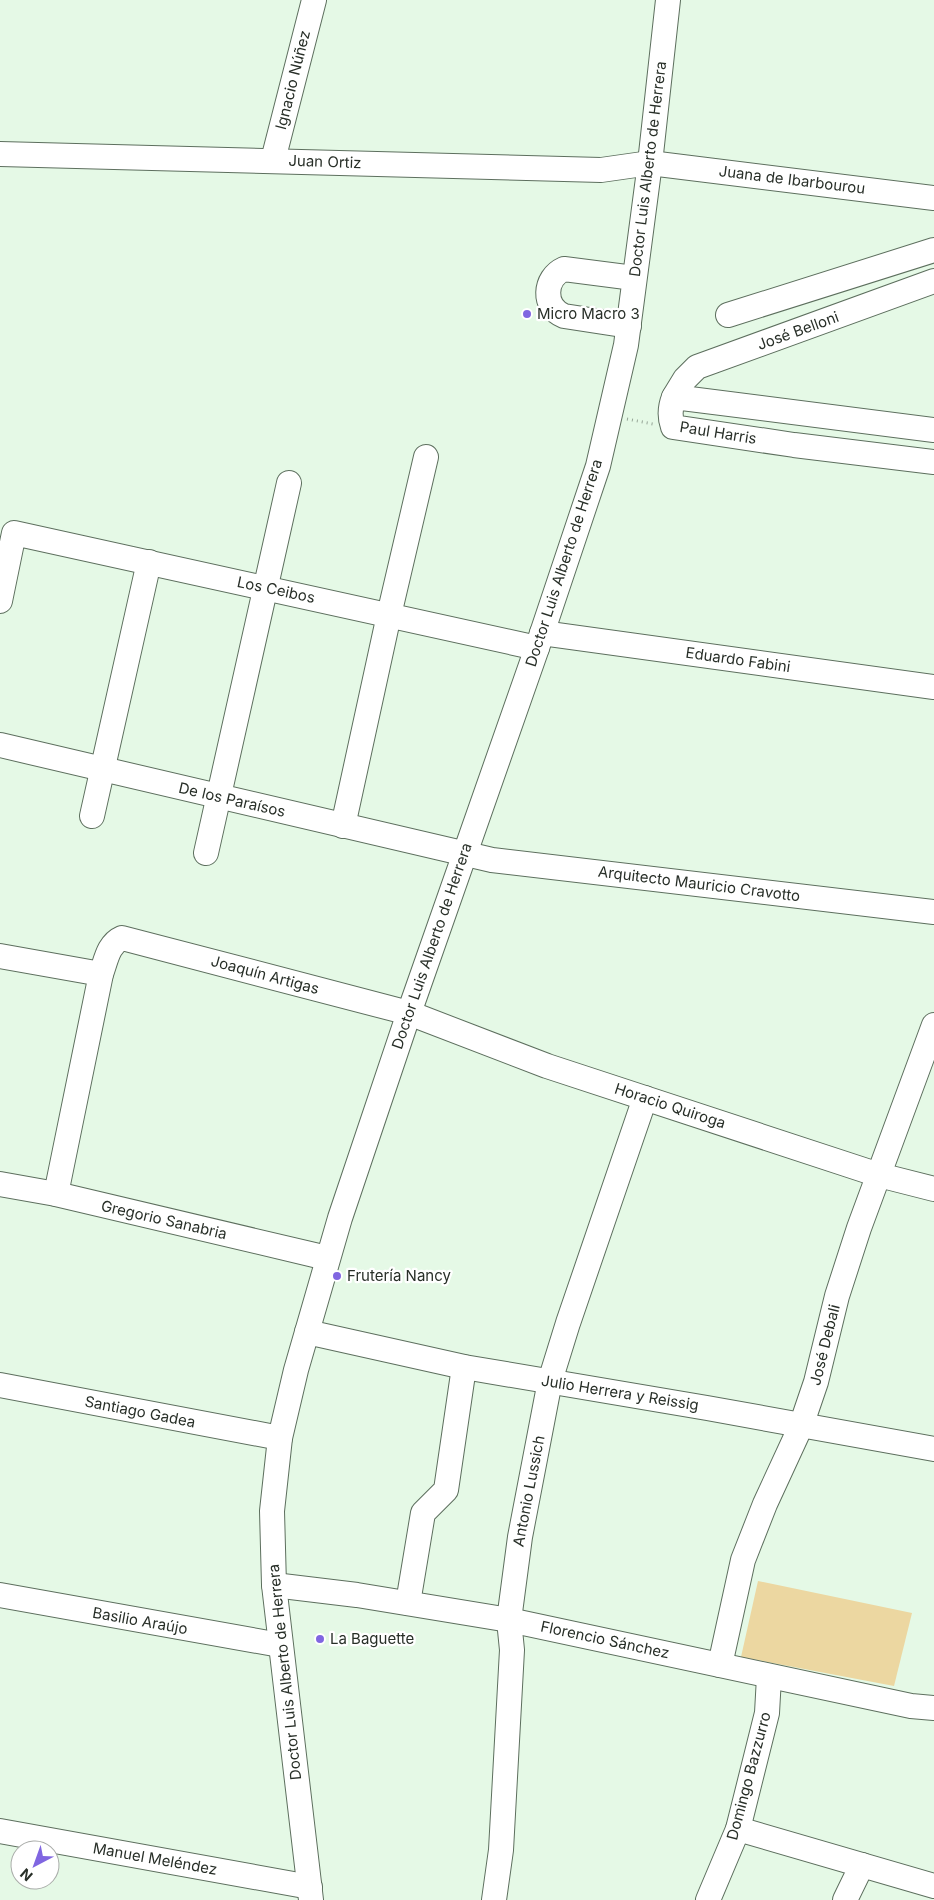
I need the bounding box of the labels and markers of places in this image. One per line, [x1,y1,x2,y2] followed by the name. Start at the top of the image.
[537,304,640,323] place label: Micro Macro 3
[521,308,533,320] marker: Micro Macro 3
[347,1266,451,1285] place label: Frutería Nancy
[331,1270,343,1282] marker: Frutería Nancy
[330,1629,414,1648] place label: La Baguette
[314,1633,326,1645] marker: La Baguette

